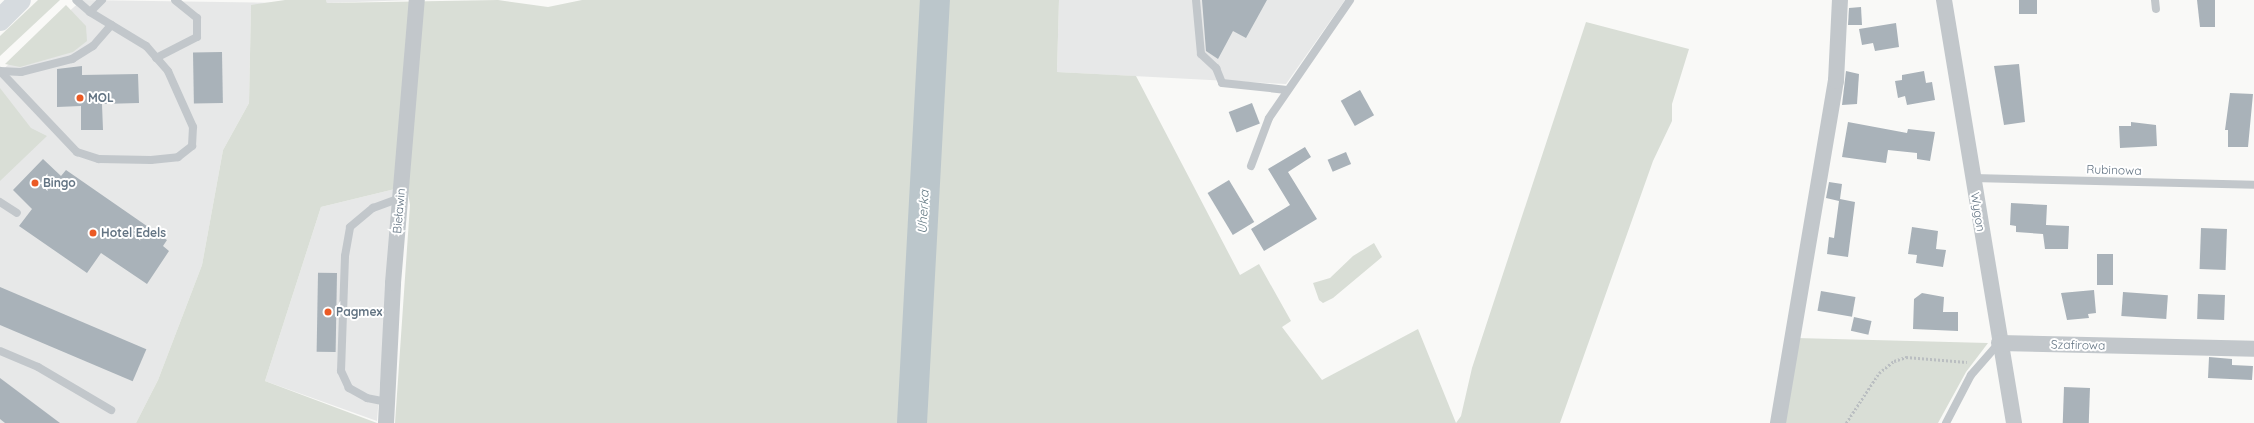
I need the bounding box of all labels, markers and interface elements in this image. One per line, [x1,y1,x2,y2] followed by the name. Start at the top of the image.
[88,91,114,105] place label: MOL
[75,93,85,103] marker: MOL
[2086,162,2142,178] street label: Rubinowa
[43,176,76,190] place label: Bingo
[30,178,40,188] marker: Bingo
[390,188,408,234] street label: Bieławin
[914,190,932,234] water label: Uherka
[1968,191,1988,233] street label: Wygon
[101,226,166,240] place label: Hotel Edels
[88,228,98,238] marker: Hotel Edels
[336,305,382,319] place label: Pagmex
[323,307,333,317] marker: Pagmex
[2051,337,2105,353] street label: Szafirowa

